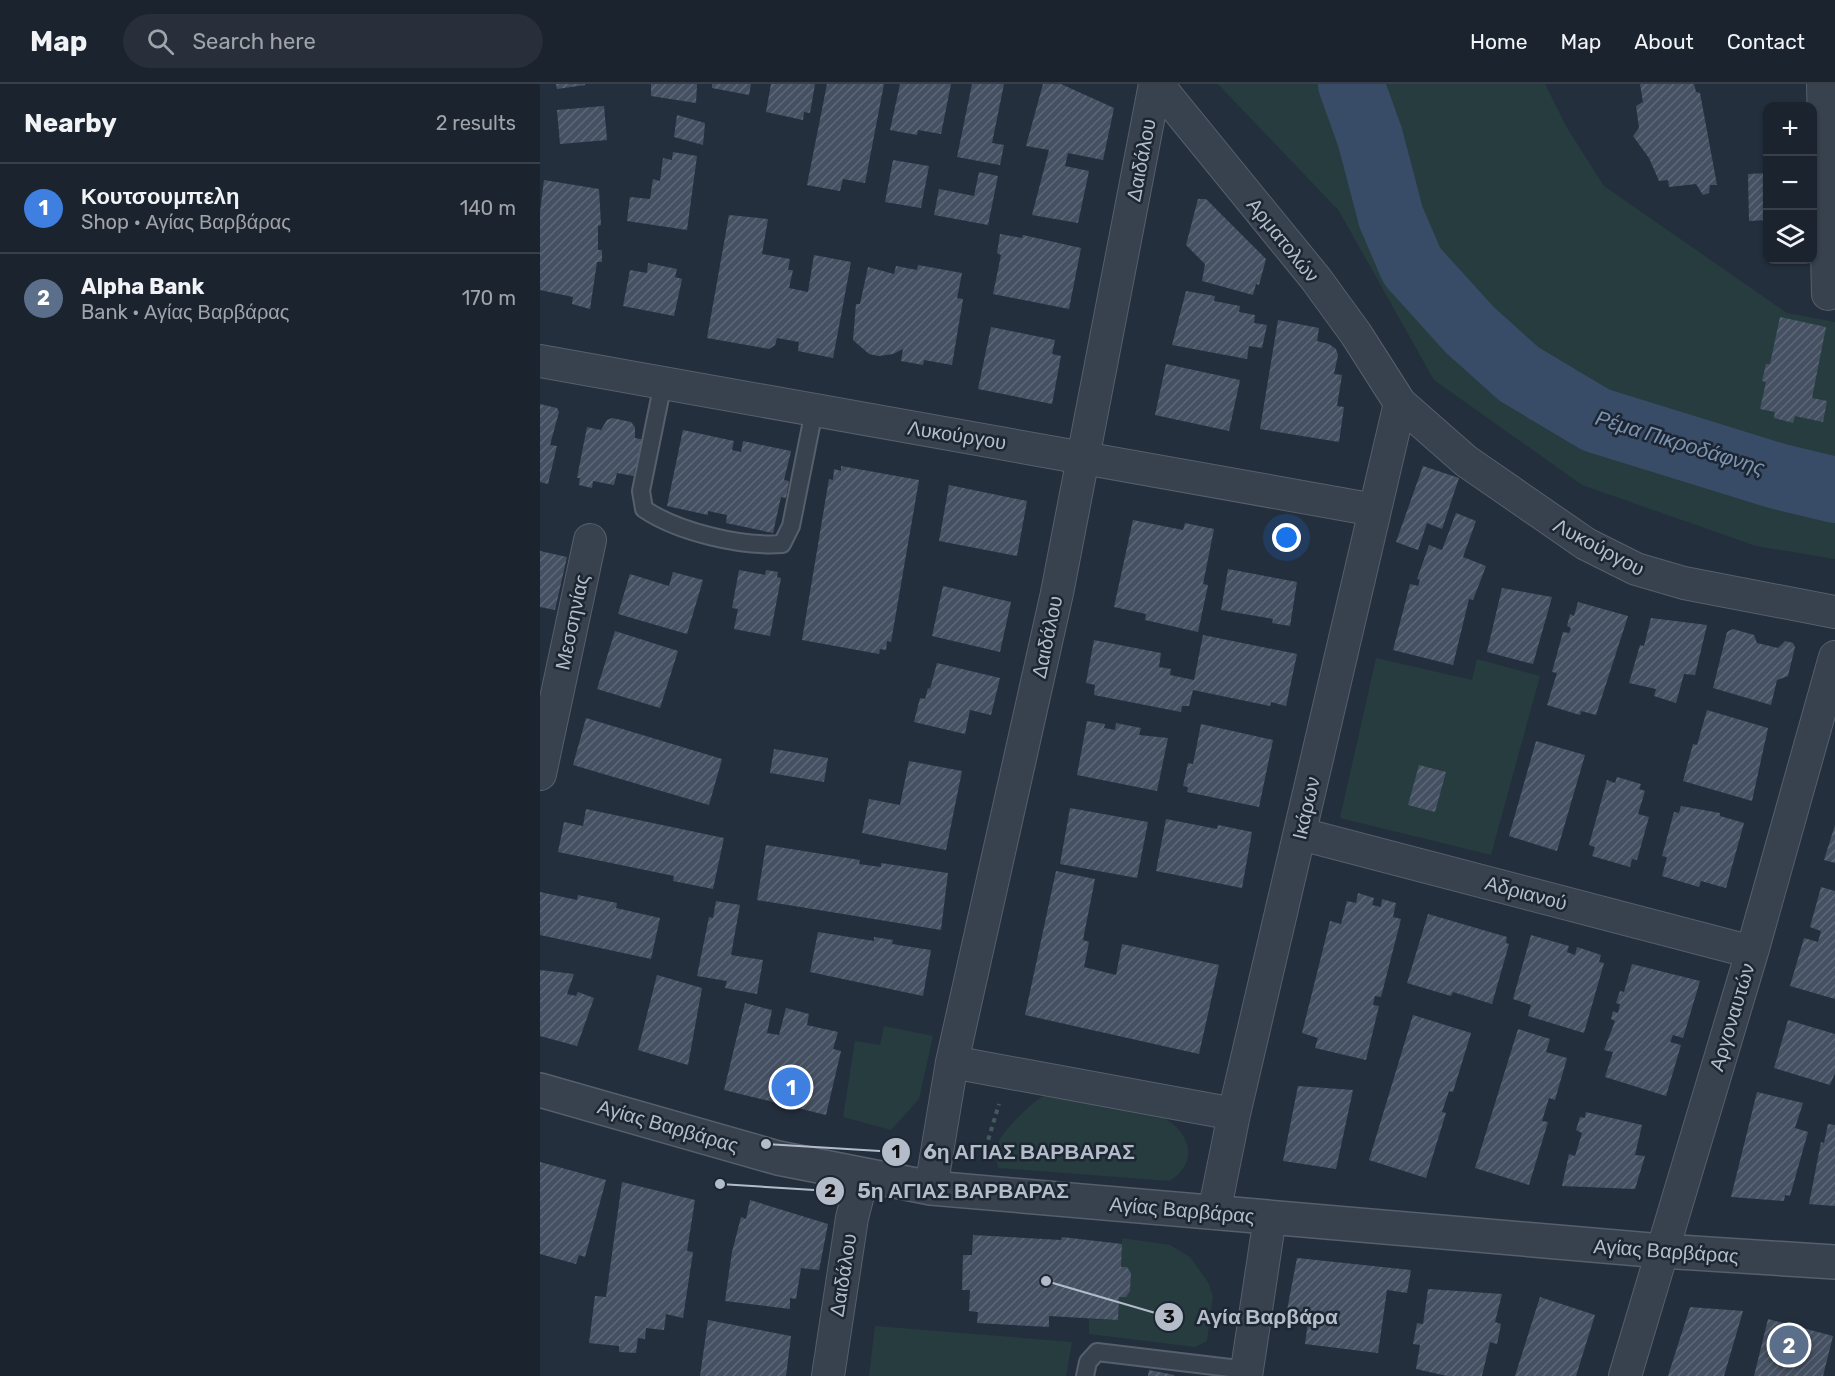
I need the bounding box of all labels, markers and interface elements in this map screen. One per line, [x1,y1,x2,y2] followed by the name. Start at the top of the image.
[123,14,543,68] search box
[30,25,87,58] text: Map
[144,25,177,58] icon: search
[192,28,316,55] text: Search here
[1470,29,1527,54] text: Home
[1560,29,1601,54] text: Map
[1634,29,1694,54] text: About
[1727,29,1805,54] text: Contact
[1763,102,1817,264] map controls
[1763,102,1817,156] button: +
[24,108,117,139] text: Nearby
[436,111,516,135] text: 2 results
[1121,117,1161,203] street label: Δαιδάλου
[1763,156,1817,210] button: −
[81,183,240,210] text: Κουτσουμπελη
[1242,193,1324,287] street label: Αρματολών
[39,196,48,220] text: 1
[460,196,516,220] text: 140 m
[81,210,291,234] text: Shop · Αγίας Βαρβάρας
[1763,210,1817,264] button: layers
[81,273,204,300] text: Alpha Bank
[37,286,50,310] text: 2
[462,286,516,310] text: 170 m
[81,300,290,324] text: Bank · Αγίας Βαρβάρας
[1592,405,1769,480] water label: Ρέμα Πικροδάφνης
[906,415,1008,455] street label: Λυκούργου
[1549,513,1649,581] street label: Λυκούργου
[1272,523,1301,552] your location
[550,572,594,672] street label: Μεσσηνίας
[1027,594,1067,680] street label: Δαιδάλου
[1287,774,1325,842] street label: Ικάρων
[1482,871,1570,915] street label: Αδριανού
[1704,960,1760,1074] street label: Αργοναυτών
[772,1064,810,1110] pin: 1
[595,1094,742,1158] street label: Αγίας Βαρβάρας
[881,1132,1147,1171] callout: 6η ΑΓΙΑΣ ΒΑΡΒΑΡΑΣ
[923,1139,1135,1164] text: 6η ΑΓΙΑΣ ΒΑΡΒΑΡΑΣ
[892,1141,900,1163] text: 1
[815,1171,1081,1210] callout: 5η ΑΓΙΑΣ ΒΑΡΒΑΡΑΣ
[857,1178,1069,1203] text: 5η ΑΓΙΑΣ ΒΑΡΒΑΡΑΣ
[824,1180,836,1202] text: 2
[1109,1192,1256,1228] street label: Αγίας Βαρβάρας
[825,1232,861,1318] street label: Δαιδάλου
[1593,1234,1740,1268] street label: Αγίας Βαρβάρας
[1154,1297,1350,1336] callout: Αγία Βαρβάρα
[1196,1304,1338,1329] text: Αγία Βαρβάρα
[1163,1306,1175,1328] text: 3
[1770,1322,1808,1368] pin: 2

